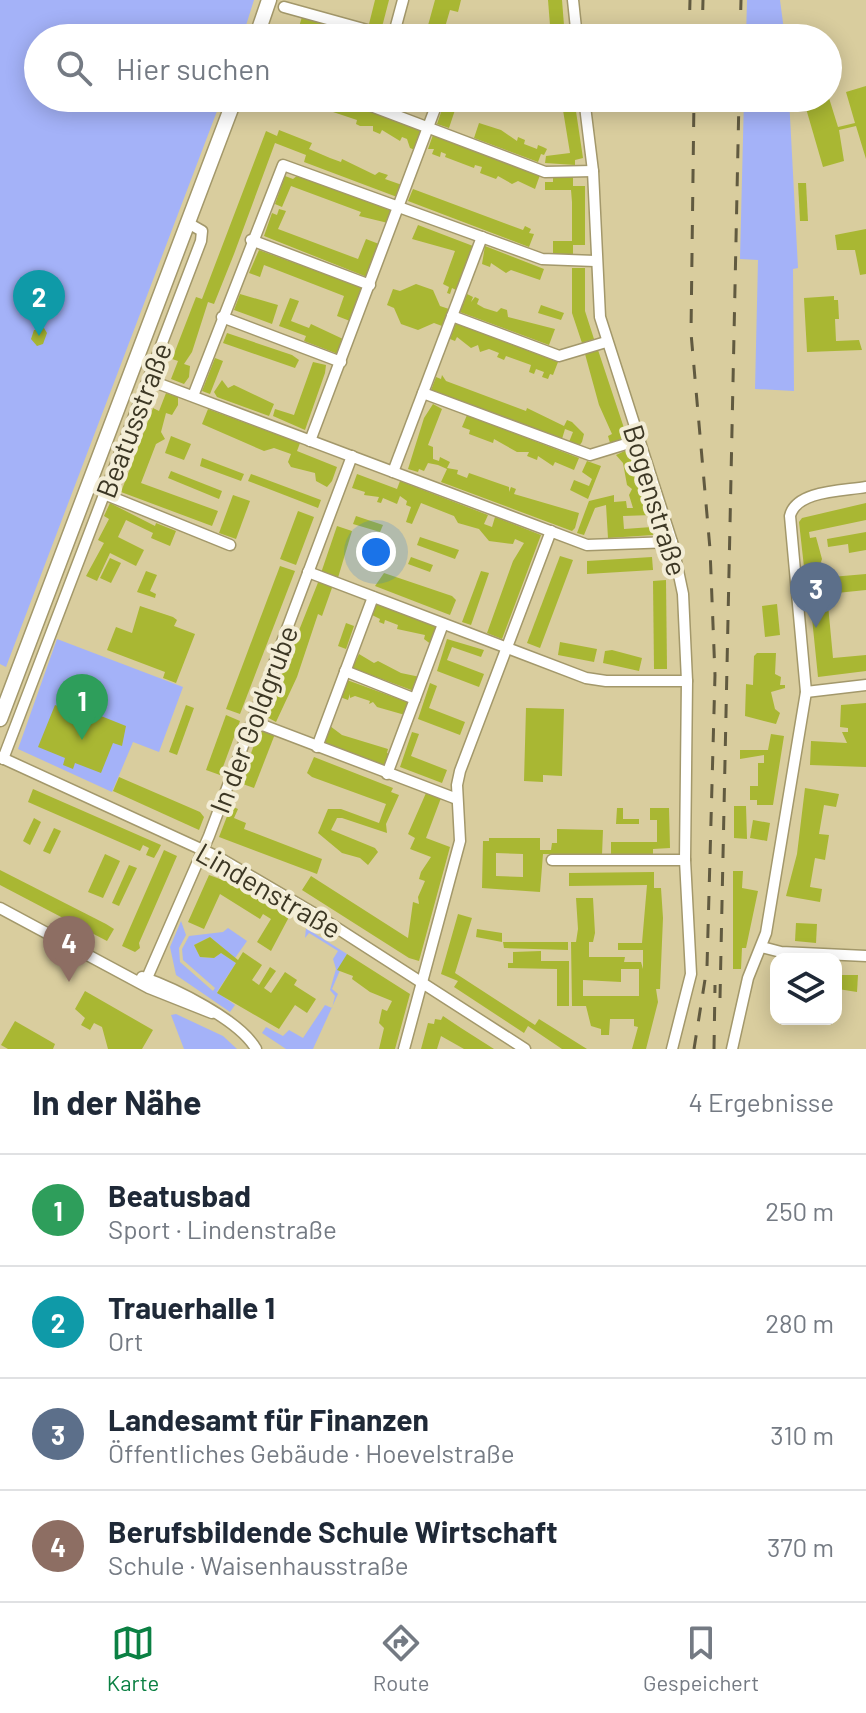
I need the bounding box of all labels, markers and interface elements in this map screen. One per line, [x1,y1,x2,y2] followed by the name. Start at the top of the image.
[24,24,842,112] search box
[52,46,96,90] icon: search
[116,50,270,86] text: Hier suchen
[13,270,65,336] pin: 2
[88,338,178,502] street label: Beatusstraße
[617,420,695,580] street label: Bogenstraße
[356,532,396,572] your location
[790,562,842,628] pin: 3
[202,620,304,818] street label: In der Goldgrube
[56,674,108,740] pin: 1
[190,835,348,945] street label: Lindenstraße
[43,916,95,982] pin: 4
[770,953,842,1025] map controls
[770,953,842,1025] button: layers
[32,1081,202,1122] text: In der Nähe
[689,1086,834,1117] text: 4 Ergebnisse
[108,1177,251,1213] text: Beatusbad
[53,1195,63,1226] text: 1
[765,1195,834,1226] text: 250 m
[108,1213,337,1244] text: Sport · Lindenstraße
[108,1289,275,1325] text: Trauerhalle 1
[51,1307,65,1338] text: 2
[765,1307,834,1338] text: 280 m
[108,1325,143,1356] text: Ort
[108,1401,429,1437] text: Landesamt für Finanzen
[51,1419,65,1450] text: 3
[770,1419,834,1450] text: 310 m
[108,1437,515,1468] text: Öffentliches Gebäude · Hoevelstraße
[108,1513,558,1549] text: Berufsbildende Schule Wirtschaft
[50,1531,66,1562] text: 4
[767,1531,834,1562] text: 370 m
[108,1549,409,1580] text: Schule · Waisenhausstraße
[107,1621,159,1695] tab: Karte
[373,1621,429,1695] tab: Route
[643,1621,759,1695] tab: Gespeichert

